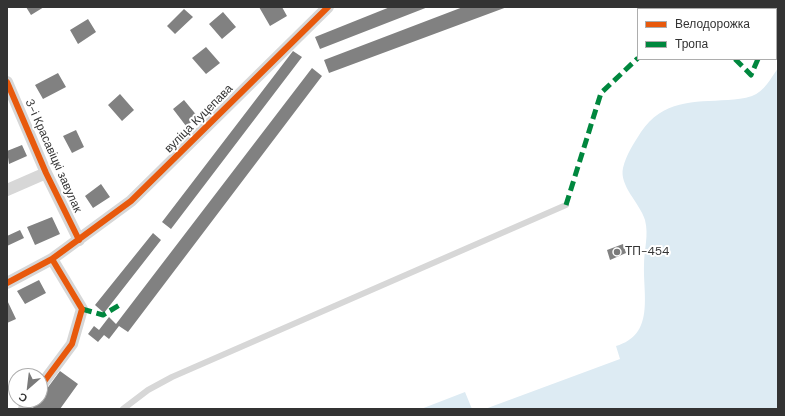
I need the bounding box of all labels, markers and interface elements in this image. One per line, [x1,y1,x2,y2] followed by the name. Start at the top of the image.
[637,8,777,60] legend
[675,16,750,32] text: Велодорожка
[675,36,708,52] text: Тропа
[162,82,236,156] street label: вуліца Куцепава
[22,97,84,215] street label: 3-і Красавіцкі завулак
[625,245,669,259] place label: ТП-454
[612,247,622,257] marker: ТП-454
[8,368,48,408] north arrow
[16,390,30,406] text: С

